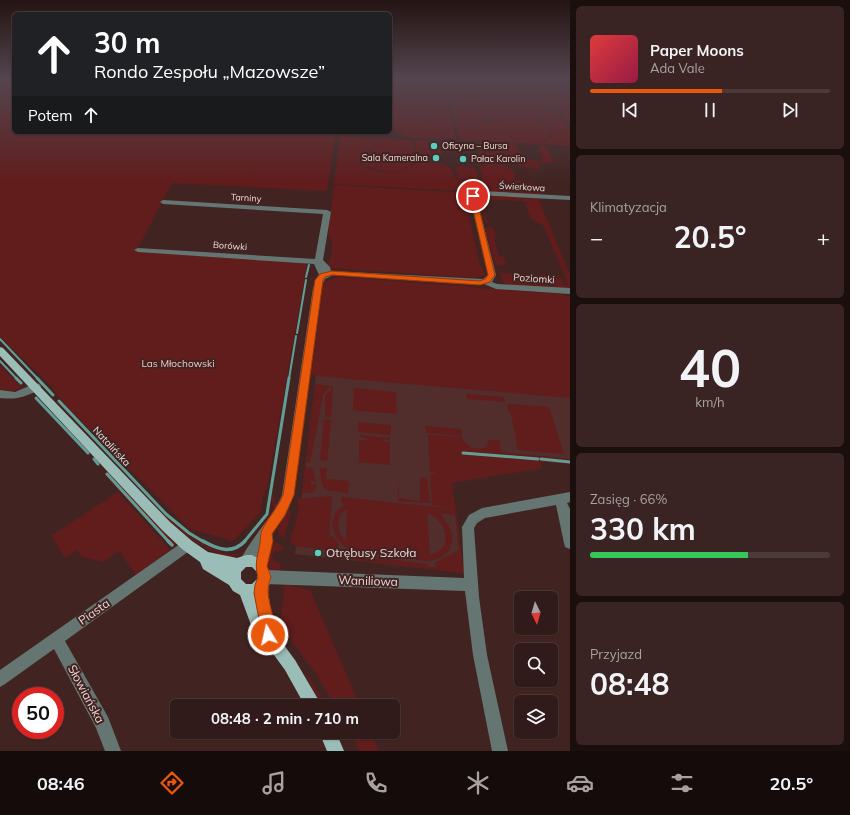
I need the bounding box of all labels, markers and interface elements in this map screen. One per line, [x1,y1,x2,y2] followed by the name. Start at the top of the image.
[94,25,160,60] text: 30 m
[28,28,80,80] icon: ahead
[650,41,744,60] text: Paper Moons
[94,60,325,83] text: Rondo Zespołu „Mazowsze”
[650,60,705,76] text: Ada Vale
[619,99,641,121] icon: previous
[699,99,721,121] icon: pause
[779,99,801,121] icon: next
[80,104,102,126] icon: ahead
[28,106,72,125] text: Potem
[442,140,508,152] place label: Oficyna – Bursa
[429,141,439,151] marker: Oficyna – Bursa
[362,152,428,163] place label: Sala Kameralna
[431,153,441,163] marker: Sala Kameralna
[471,153,525,164] place label: Pałac Karolin
[458,154,468,164] marker: Pałac Karolin
[456,179,490,213] pin
[499,179,546,193] street label: Świerkowa
[462,185,484,207] icon: arrive
[230,191,262,205] street label: Tarniny
[590,199,667,215] text: Klimatyzacja
[674,218,746,256] text: 20.5°
[590,224,603,252] text: −
[817,224,830,252] text: +
[213,239,247,252] street label: Borówki
[513,271,555,286] street label: Poziomki
[679,335,741,400] text: 40
[141,357,215,370] park label: Las Młochowski
[695,394,725,410] text: km/h
[90,424,133,469] street label: Natalińska
[590,491,667,507] text: Zasięg · 66%
[590,510,696,548] text: 330 km
[326,545,416,560] place label: Otrębusy Szkoła
[313,548,323,558] marker: Otrębusy Szkoła
[338,572,398,589] street label: Waniliowa
[514,591,558,635] north arrow
[514,591,558,739] map controls
[75,595,112,628] street label: Piasta
[247,614,289,656] position arrow
[514,643,558,687] button: search
[590,646,642,662] text: Przyjazd
[65,662,108,725] street label: Słowiańska
[590,665,669,703] text: 08:48
[12,687,64,739] speed limit sign: 50
[514,695,558,739] button: layers
[211,709,359,728] text: 08:48 · 2 min · 710 m
[158,769,186,797] icon: directions
[260,769,288,797] icon: music
[362,769,390,797] icon: phone
[464,769,492,797] icon: climate
[566,769,594,797] icon: car
[668,769,696,797] icon: filters
[37,772,85,795] text: 08:46
[769,772,813,795] text: 20.5°

